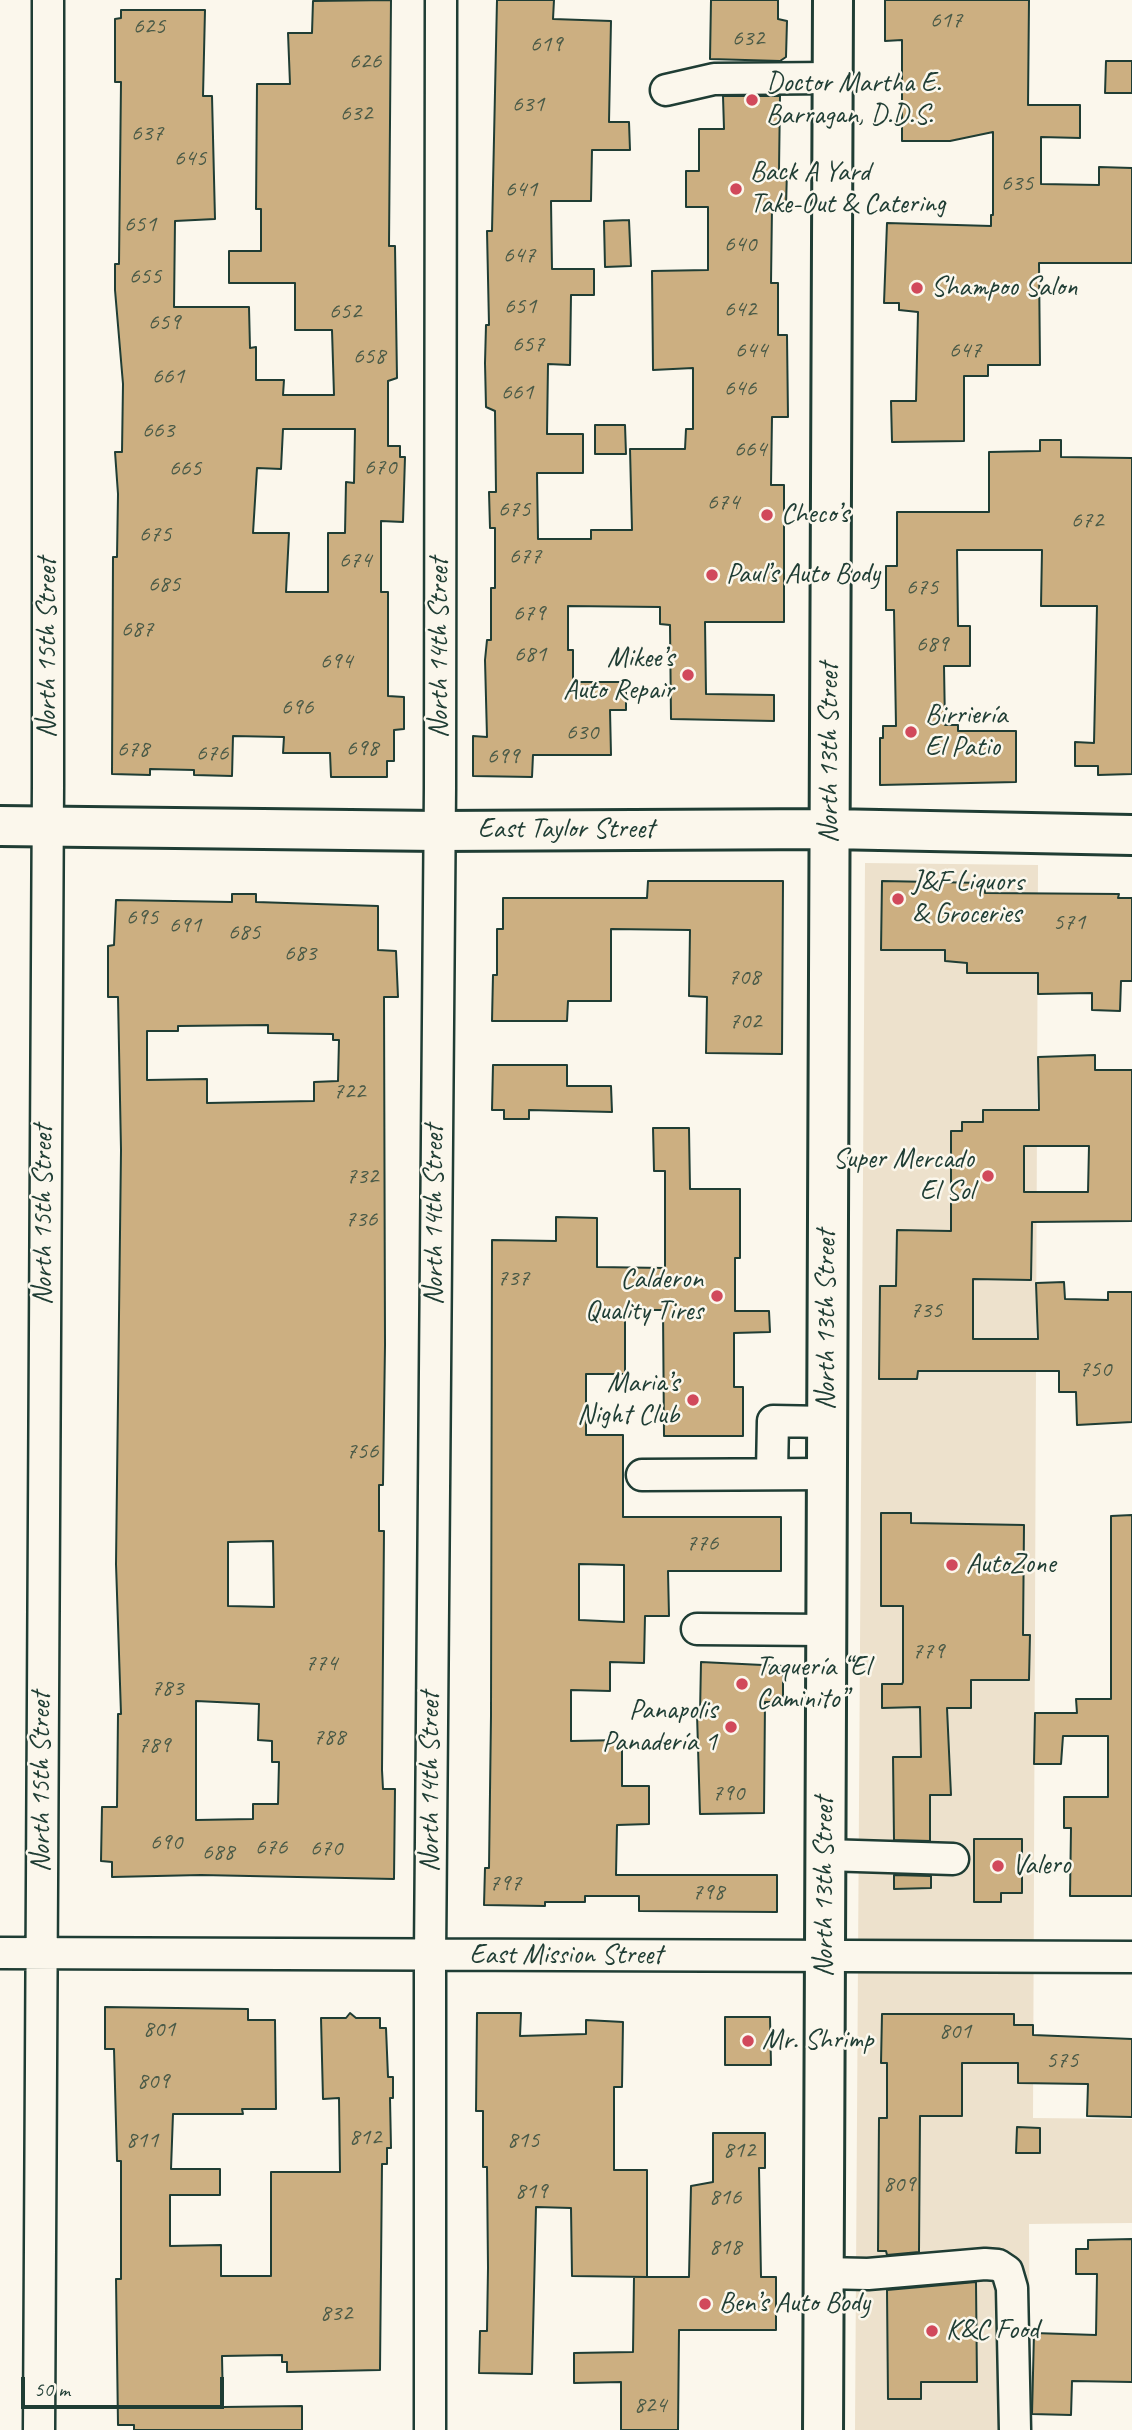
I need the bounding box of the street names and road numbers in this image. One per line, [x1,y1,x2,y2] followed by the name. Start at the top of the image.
[31,558,65,738] street label: North 15th Street
[423,558,457,738] street label: North 14th Street
[813,663,847,843] street label: North 13th Street
[478,813,654,847] street label: East Taylor Street
[27,1125,61,1305] street label: North 15th Street
[418,1125,452,1305] street label: North 14th Street
[810,1230,844,1410] street label: North 13th Street
[25,1692,59,1872] street label: North 15th Street
[414,1692,448,1872] street label: North 14th Street
[808,1797,842,1977] street label: North 13th Street
[470,1939,662,1973] street label: East Mission Street

